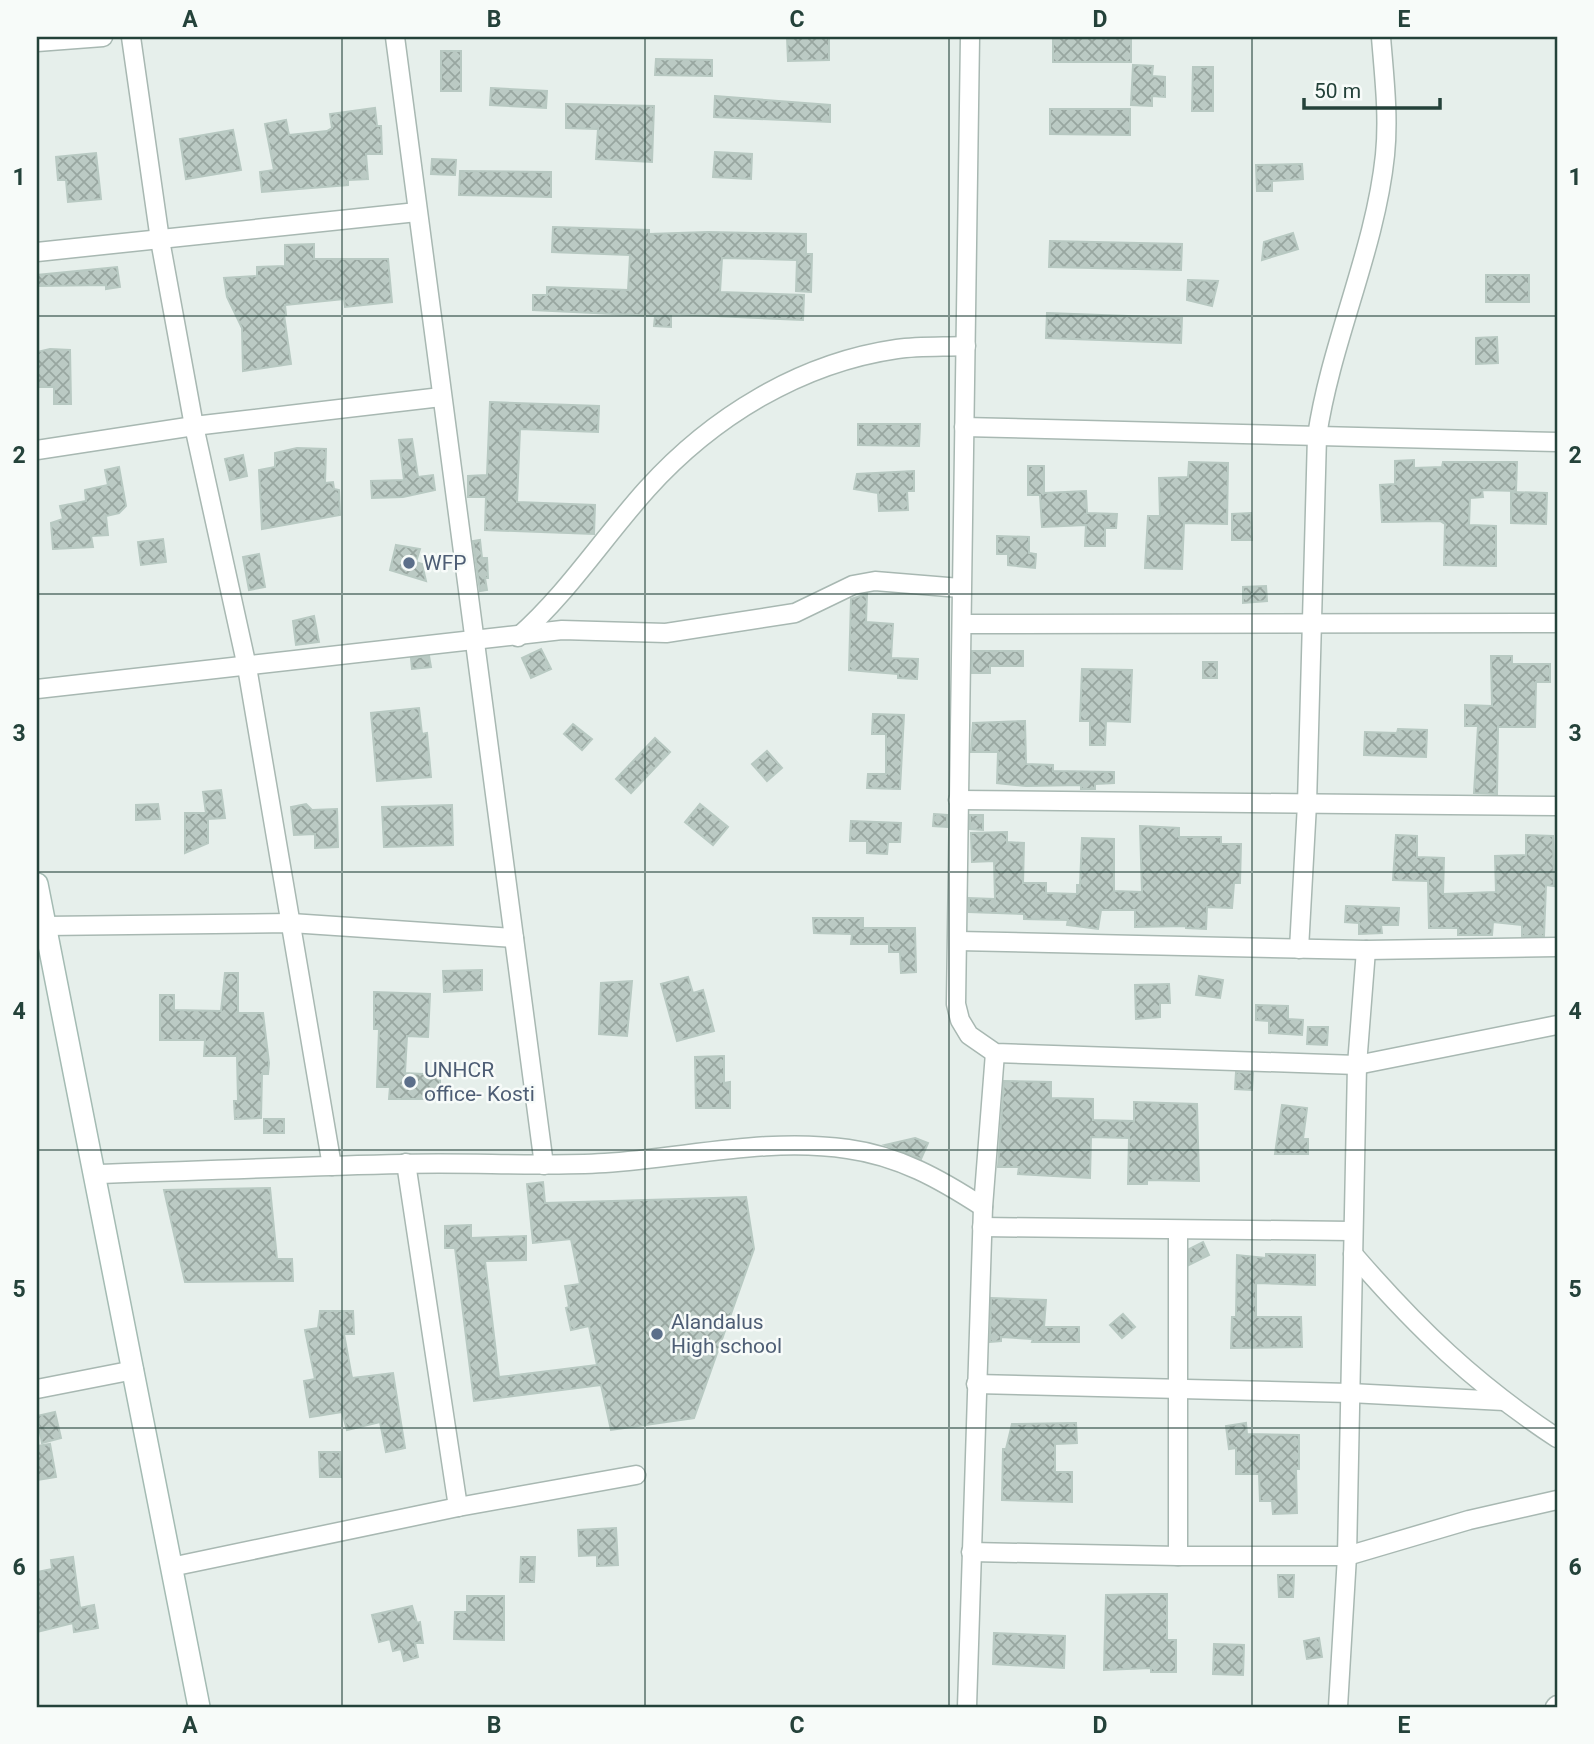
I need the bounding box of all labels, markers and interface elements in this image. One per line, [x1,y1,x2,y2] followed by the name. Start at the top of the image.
[182,6,198,33] text: A
[487,6,501,33] text: B
[789,6,805,33] text: C
[1093,6,1107,33] text: D
[1398,6,1411,33] text: E
[1304,66,1440,110] scale bar
[1314,79,1361,103] text: 50 m
[12,164,26,191] text: 1
[1568,164,1582,191] text: 1
[12,442,26,469] text: 2
[1568,442,1582,469] text: 2
[423,551,467,575] place label: WFP
[401,555,417,571] marker: WFP
[12,720,26,747] text: 3
[1568,720,1582,747] text: 3
[12,998,26,1025] text: 4
[1568,998,1582,1025] text: 4
[424,1058,535,1106] place label: UNHCR office- Kosti
[402,1074,418,1090] marker: UNHCR office- Kosti
[12,1276,26,1303] text: 5
[1568,1276,1582,1303] text: 5
[671,1310,782,1358] place label: Alandalus High school
[649,1326,665,1342] marker: Alandalus High school
[12,1554,26,1581] text: 6
[1568,1554,1582,1581] text: 6
[182,1712,198,1739] text: A
[487,1712,501,1739] text: B
[789,1712,805,1739] text: C
[1093,1712,1107,1739] text: D
[1398,1712,1411,1739] text: E

